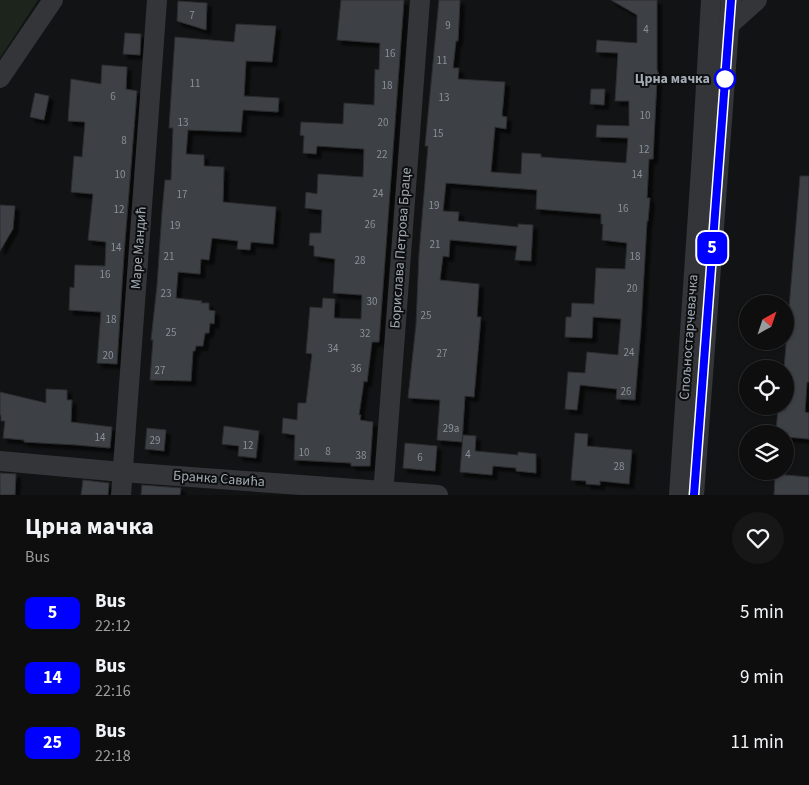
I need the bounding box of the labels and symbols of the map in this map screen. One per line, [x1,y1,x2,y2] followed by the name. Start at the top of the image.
[189,8,195,23] house number: 7
[445,18,451,33] house number: 9
[643,22,649,37] house number: 4
[385,46,396,61] house number: 16
[437,53,447,68] house number: 11
[714,68,736,90] marker: Црна мачка
[635,69,710,89] place label: Црна мачка
[190,76,200,91] house number: 11
[382,78,393,93] house number: 18
[110,89,116,104] house number: 6
[439,90,449,105] house number: 13
[640,108,650,123] house number: 10
[178,115,188,130] house number: 13
[378,115,388,130] house number: 20
[433,126,443,141] house number: 15
[121,133,127,148] house number: 8
[639,142,649,157] house number: 12
[377,147,387,162] house number: 22
[115,167,125,182] house number: 10
[385,167,417,329] street label: Борислава Петрова Браце
[632,167,643,182] house number: 14
[373,186,384,201] house number: 24
[177,187,187,202] house number: 17
[429,198,439,213] house number: 19
[618,201,629,216] house number: 16
[114,202,124,217] house number: 12
[126,206,152,290] street label: Маре Мандић
[365,217,376,232] house number: 26
[170,218,180,233] house number: 19
[696,232,728,264] line badge: 5
[430,237,440,252] house number: 21
[111,240,122,255] house number: 14
[164,249,174,264] house number: 21
[630,249,641,264] house number: 18
[355,253,366,268] house number: 28
[100,267,111,282] house number: 16
[675,274,703,400] street label: Спољностарчевачка
[627,281,637,296] house number: 20
[161,286,171,301] house number: 23
[367,294,377,309] house number: 30
[739,295,794,350] north arrow
[421,308,431,323] house number: 25
[106,312,117,327] house number: 18
[166,325,176,340] house number: 25
[360,326,370,341] house number: 32
[328,341,339,356] house number: 34
[624,345,635,360] house number: 24
[437,346,447,361] house number: 27
[103,348,113,363] house number: 20
[351,361,362,376] house number: 36
[155,363,165,378] house number: 27
[621,384,632,399] house number: 26
[443,421,459,436] house number: 29a
[95,430,106,445] house number: 14
[150,433,160,448] house number: 29
[243,438,253,453] house number: 12
[325,444,331,459] house number: 8
[299,445,309,460] house number: 10
[465,447,471,462] house number: 4
[356,448,367,463] house number: 38
[417,450,423,465] house number: 6
[614,459,625,474] house number: 28
[172,466,266,492] street label: Бранка Савића

